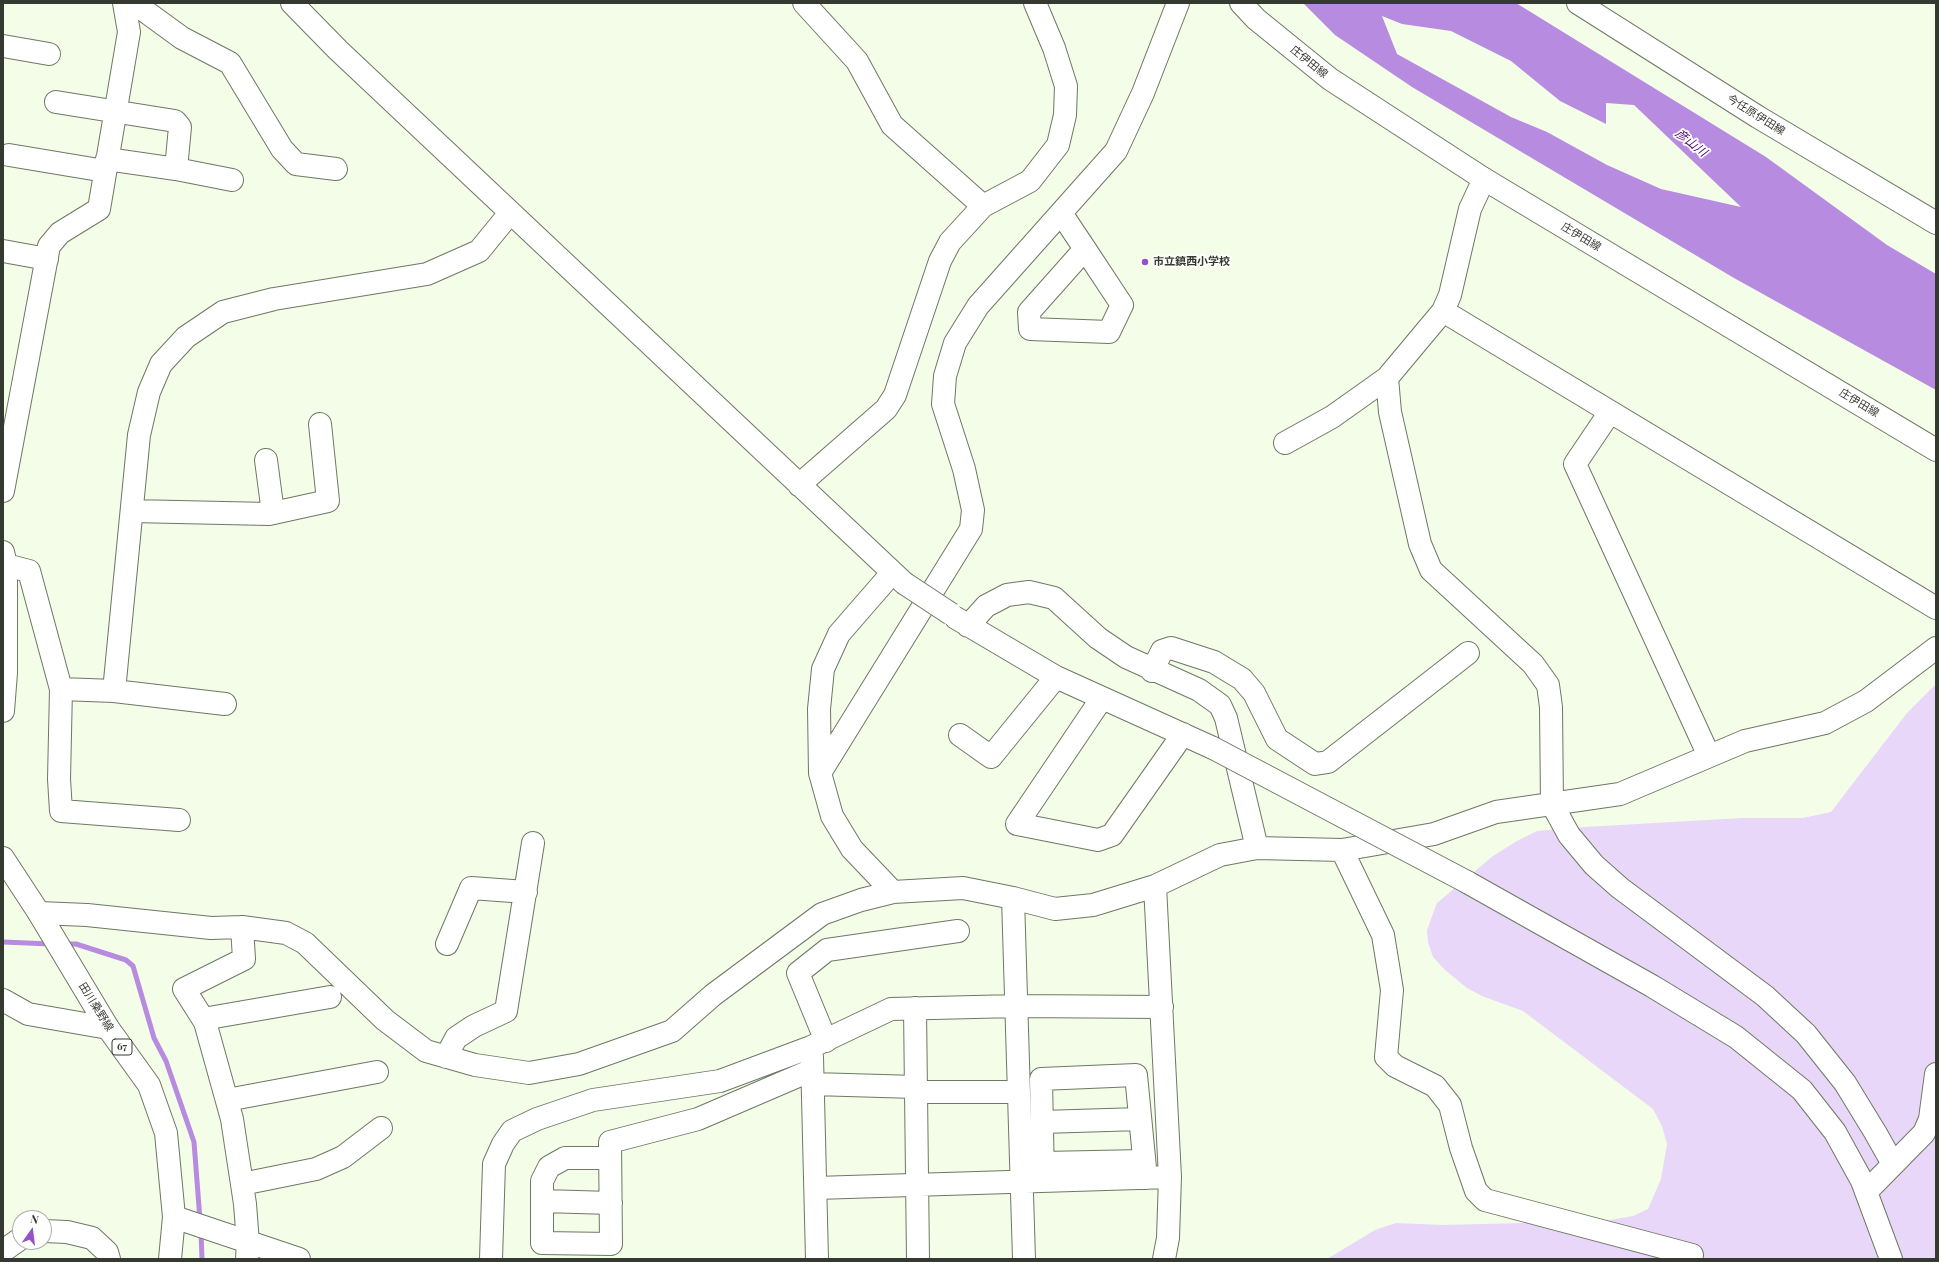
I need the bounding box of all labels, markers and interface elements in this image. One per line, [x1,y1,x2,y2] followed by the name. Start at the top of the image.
[1288,43,1330,81] street label: 庄伊田線
[1725,92,1787,138] street label: 今任原伊田線
[1672,126,1710,160] water label: 彦山川
[1559,220,1603,254] street label: 庄伊田線
[1153,255,1230,269] place label: 市立鎮西小学校
[1140,257,1150,267] marker: 市立鎮西小学校
[1837,386,1881,420] street label: 庄伊田線
[76,980,116,1034] street label: 田川桑野線
[112,1039,132,1055] road number: 67
[12,1210,52,1250] north arrow
[29,1211,40,1227] text: N

